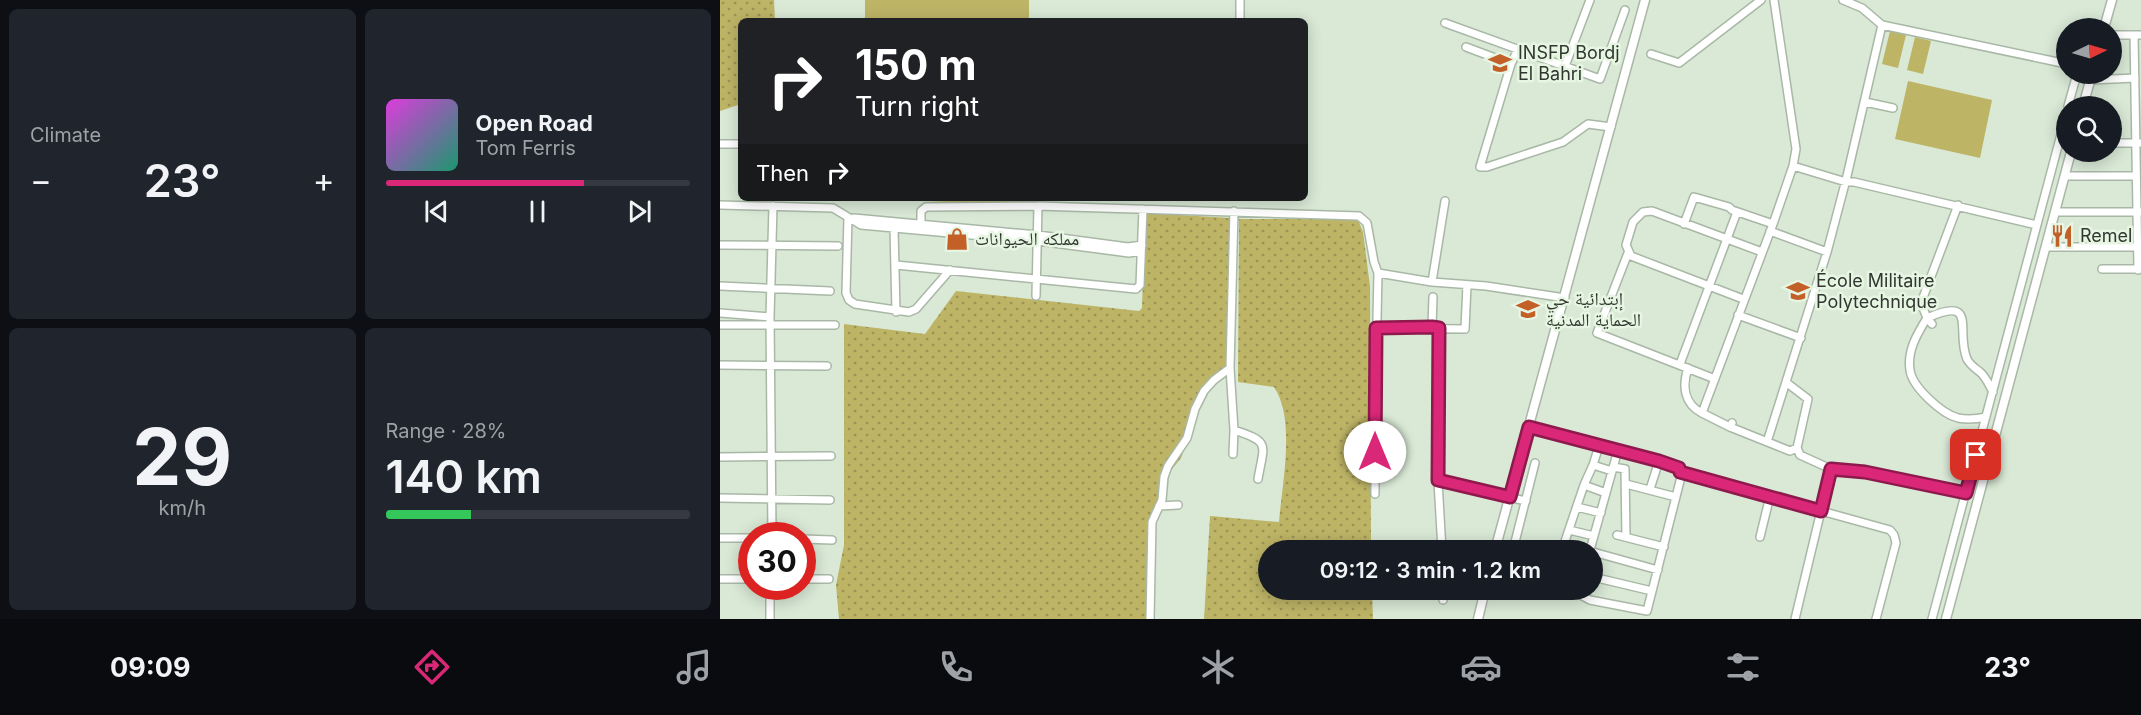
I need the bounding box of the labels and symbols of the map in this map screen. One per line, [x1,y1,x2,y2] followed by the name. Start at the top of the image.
[2056,18,2122,84] north arrow
[1518,42,1620,84] place label: INSFP Bordj El Bahri
[1487,50,1513,76] school or university icon: INSFP Bordj El Bahri
[2049,223,2075,249] restaurant icon: Remel
[2080,225,2132,246] place label: Remel
[944,226,970,252] shop icon: مملكه الحيوانات
[975,228,1079,249] place label: مملكه الحيوانات
[1816,269,1937,312] place label: École Militaire Polytechnique
[1785,278,1811,304] school or university icon: École Militaire Polytechnique
[1546,288,1641,330] place label: إبتدائية حي الحماية المدنية
[1515,296,1541,322] school or university icon: إبتدائية حي الحماية المدنية
[1343,420,1407,484] position arrow
[1950,429,2001,480] pin
[738,522,816,600] speed limit sign: 30

